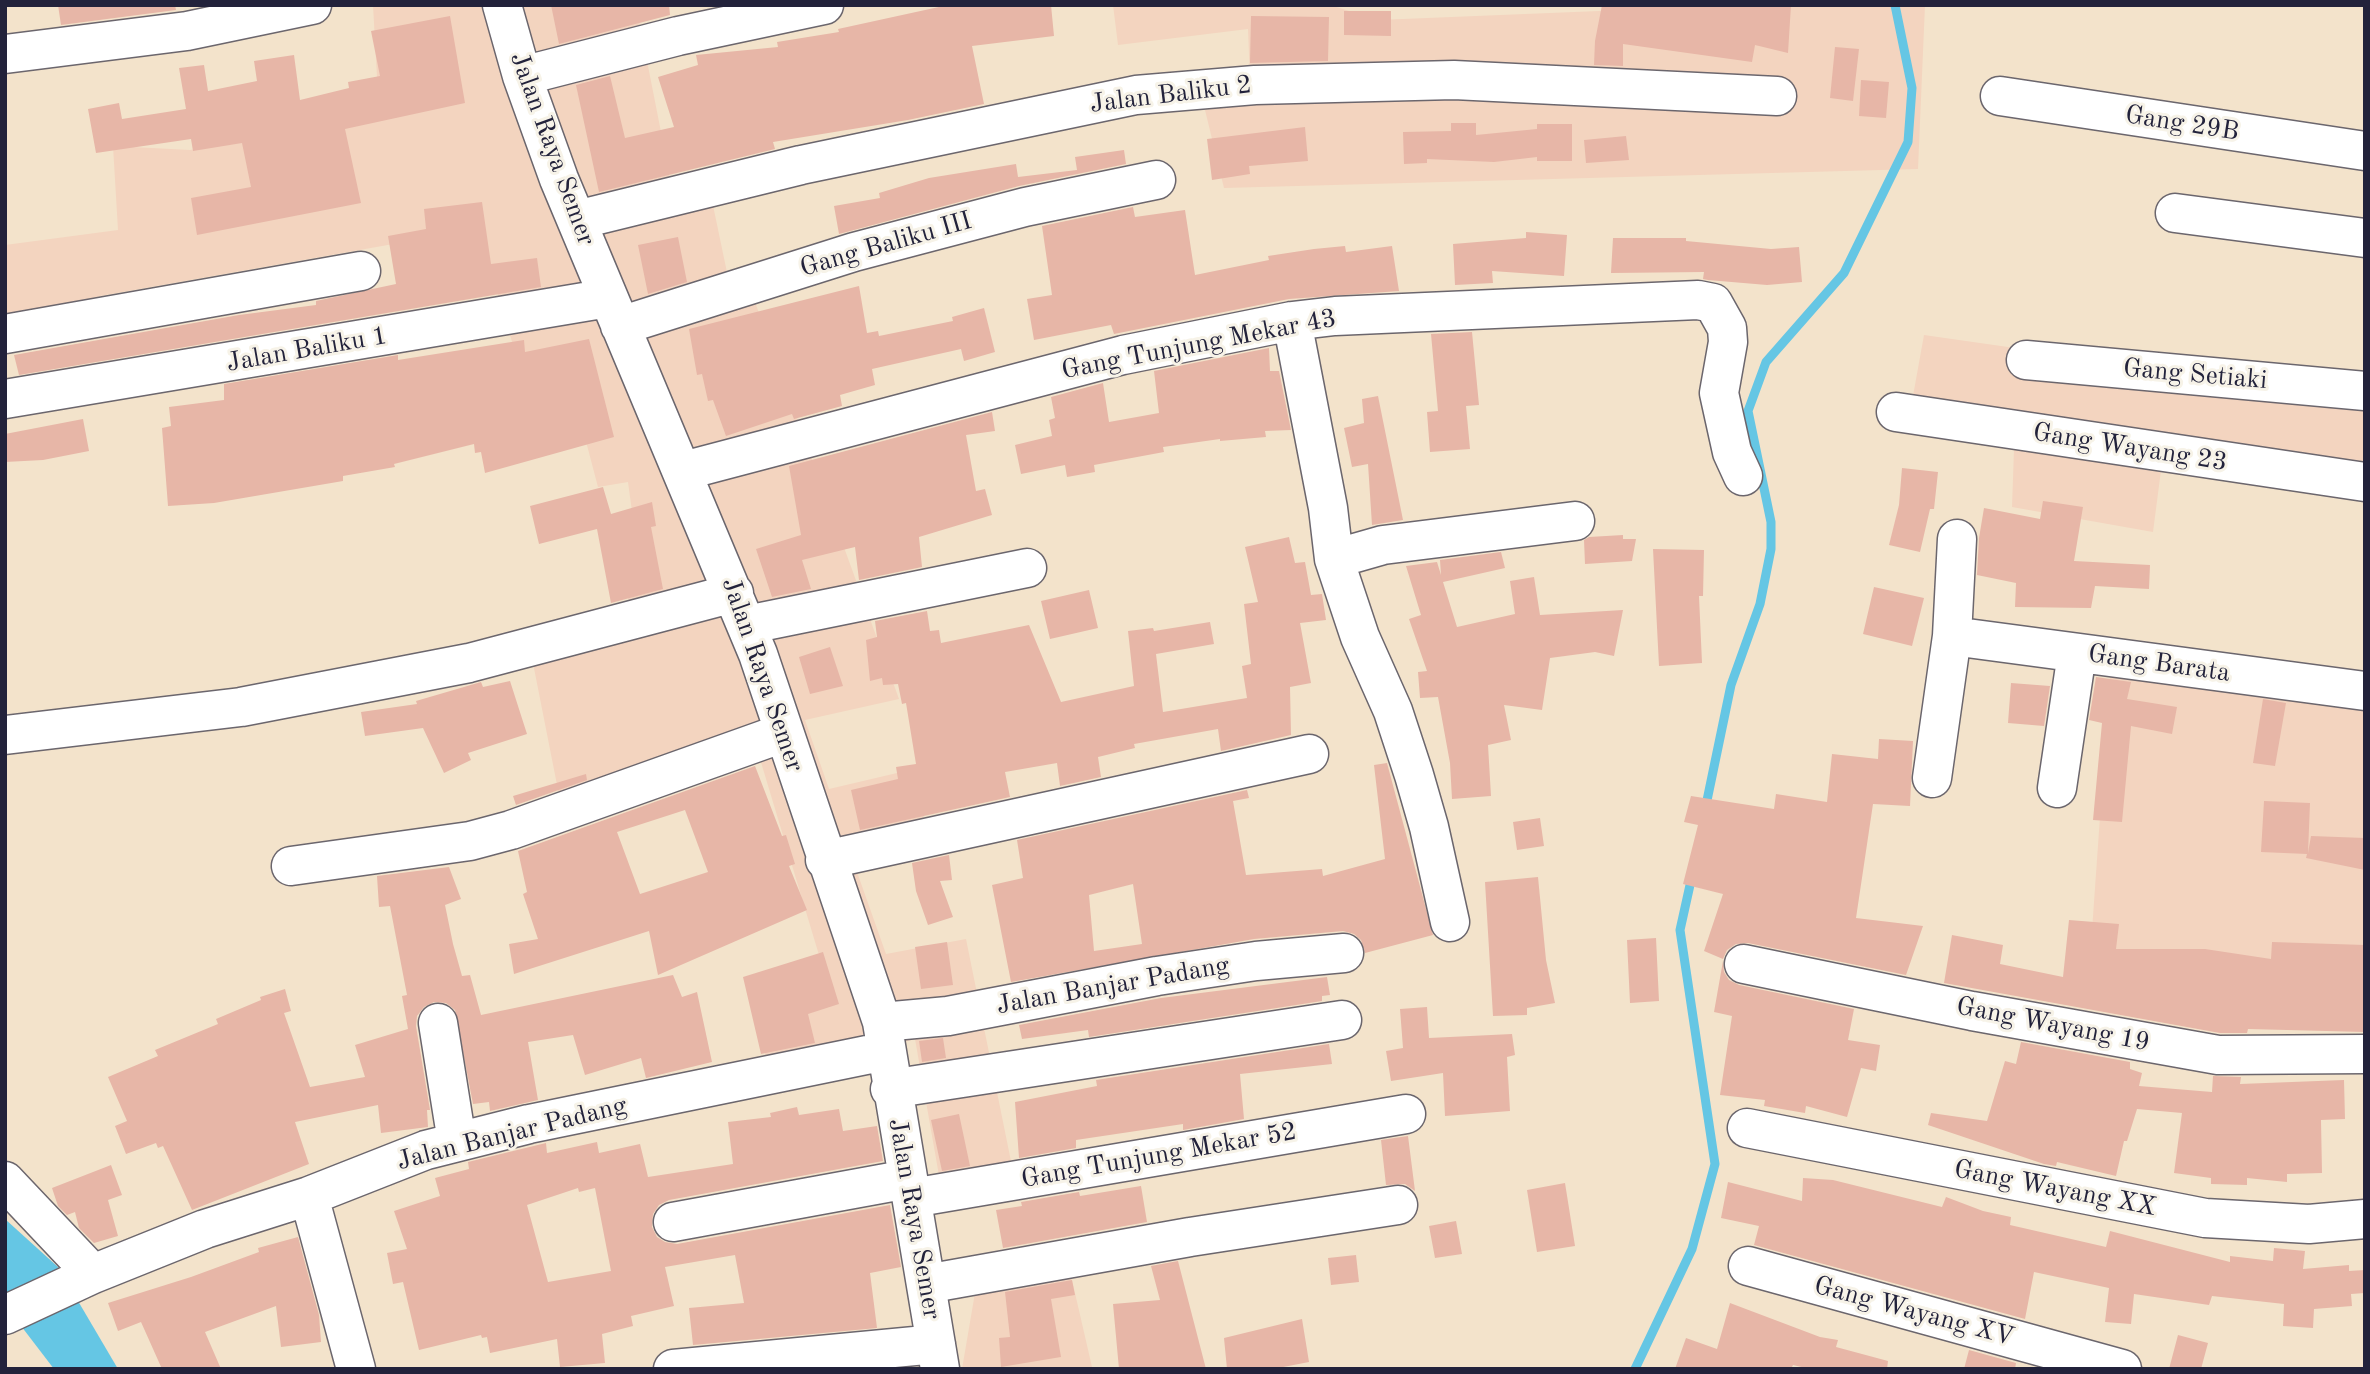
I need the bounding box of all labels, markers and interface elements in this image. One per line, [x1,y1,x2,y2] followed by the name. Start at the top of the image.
[503,48,601,250] street label: Jalan Raya Semer
[1088,70,1254,120] street label: Jalan Baliku 2
[2123,100,2241,148] street label: Gang 29B
[797,206,975,284] street label: Gang Baliku III
[1059,303,1339,387] street label: Gang Tunjung Mekar 43
[224,321,390,379] street label: Jalan Baliku 1
[2122,353,2268,397] street label: Gang Setiaki
[2031,417,2229,479] street label: Gang Wayang 23
[714,574,810,776] street label: Jalan Raya Semer
[2086,639,2232,689] street label: Gang Barata
[994,950,1232,1022] street label: Jalan Banjar Padang
[1954,991,2152,1059] street label: Gang Wayang 19
[394,1090,630,1178] street label: Jalan Banjar Padang
[881,1116,947,1322] street label: Jalan Raya Semer
[1019,1116,1299,1196] street label: Gang Tunjung Mekar 52
[1951,1154,2159,1224] street label: Gang Wayang XX
[1811,1270,2017,1354] street label: Gang Wayang XV

